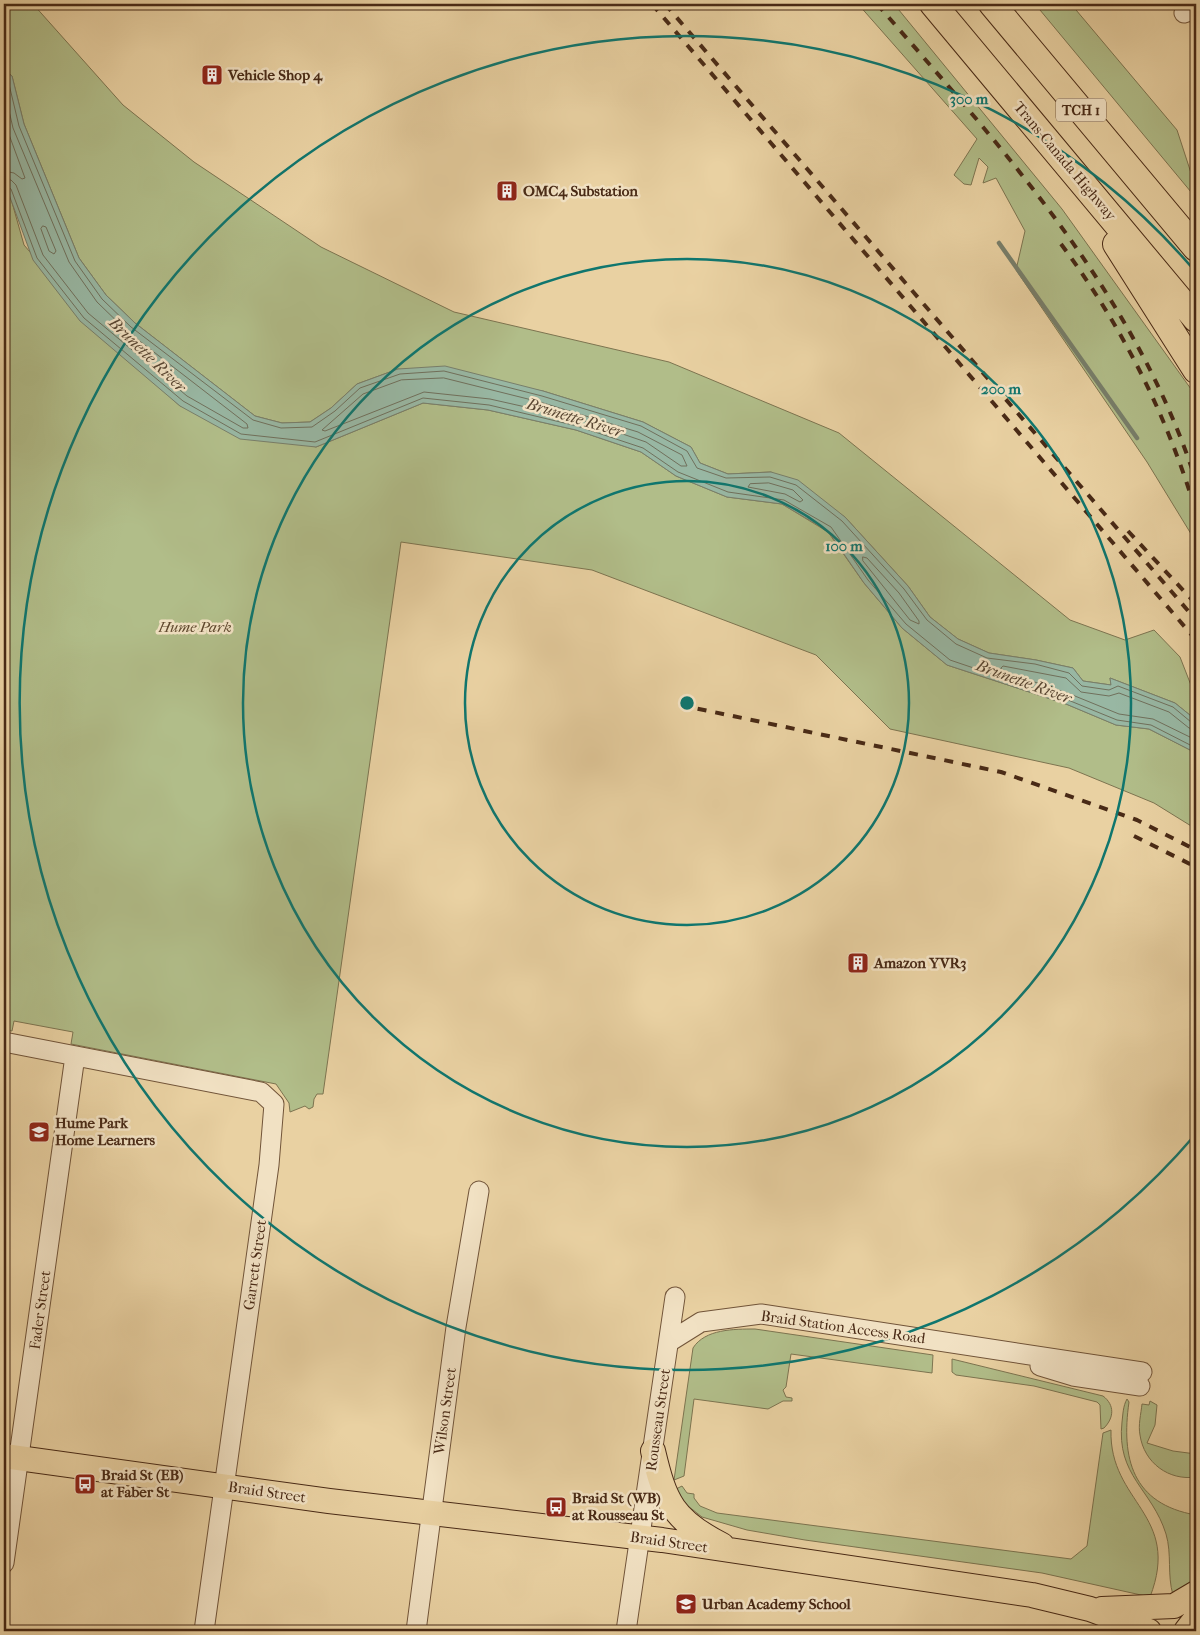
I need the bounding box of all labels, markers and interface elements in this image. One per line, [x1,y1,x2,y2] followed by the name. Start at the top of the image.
[200,63,224,87] building icon: Vehicle Shop 4
[227,66,323,84] place label: Vehicle Shop 4
[950,90,989,108] text: 300 m
[1010,98,1121,225] street label: Trans-Canada Highway
[1056,98,1106,122] road number: TCH 1
[495,179,519,203] building icon: OMC4 Substation
[523,182,638,200] place label: OMC4 Substation
[104,312,192,397] water label: Brunette River
[981,380,1021,398] text: 200 m
[523,393,627,442] water label: Brunette River
[825,537,863,555] text: 100 m
[157,618,232,636] park label: Hume Park
[973,655,1076,708] water label: Brunette River
[678,694,696,712] centre of rings
[846,951,870,975] building icon: Amazon YVR3
[873,954,967,972] place label: Amazon YVR3
[55,1114,156,1149] place label: Hume Park Home Learners
[27,1120,51,1144] school or university icon: Hume Park Home Learners
[240,1218,270,1311] street label: Garrett Street
[26,1269,55,1351] street label: Fader Street
[760,1307,927,1348] street label: Braid Station Access Road
[430,1366,460,1457] street label: Wilson Street
[642,1367,674,1472] street label: Rousseau Street
[101,1466,183,1501] place label: Braid St (EB) at Faber St
[73,1472,97,1496] bus stop icon: Braid St (EB) at Faber St
[227,1478,308,1506] street label: Braid Street
[572,1489,665,1524] place label: Braid St (WB) at Rousseau St
[544,1495,568,1519] bus stop icon: Braid St (WB) at Rousseau St
[629,1528,710,1556] street label: Braid Street
[674,1592,698,1616] school or university icon: Urban Academy School
[701,1595,852,1613] place label: Urban Academy School

